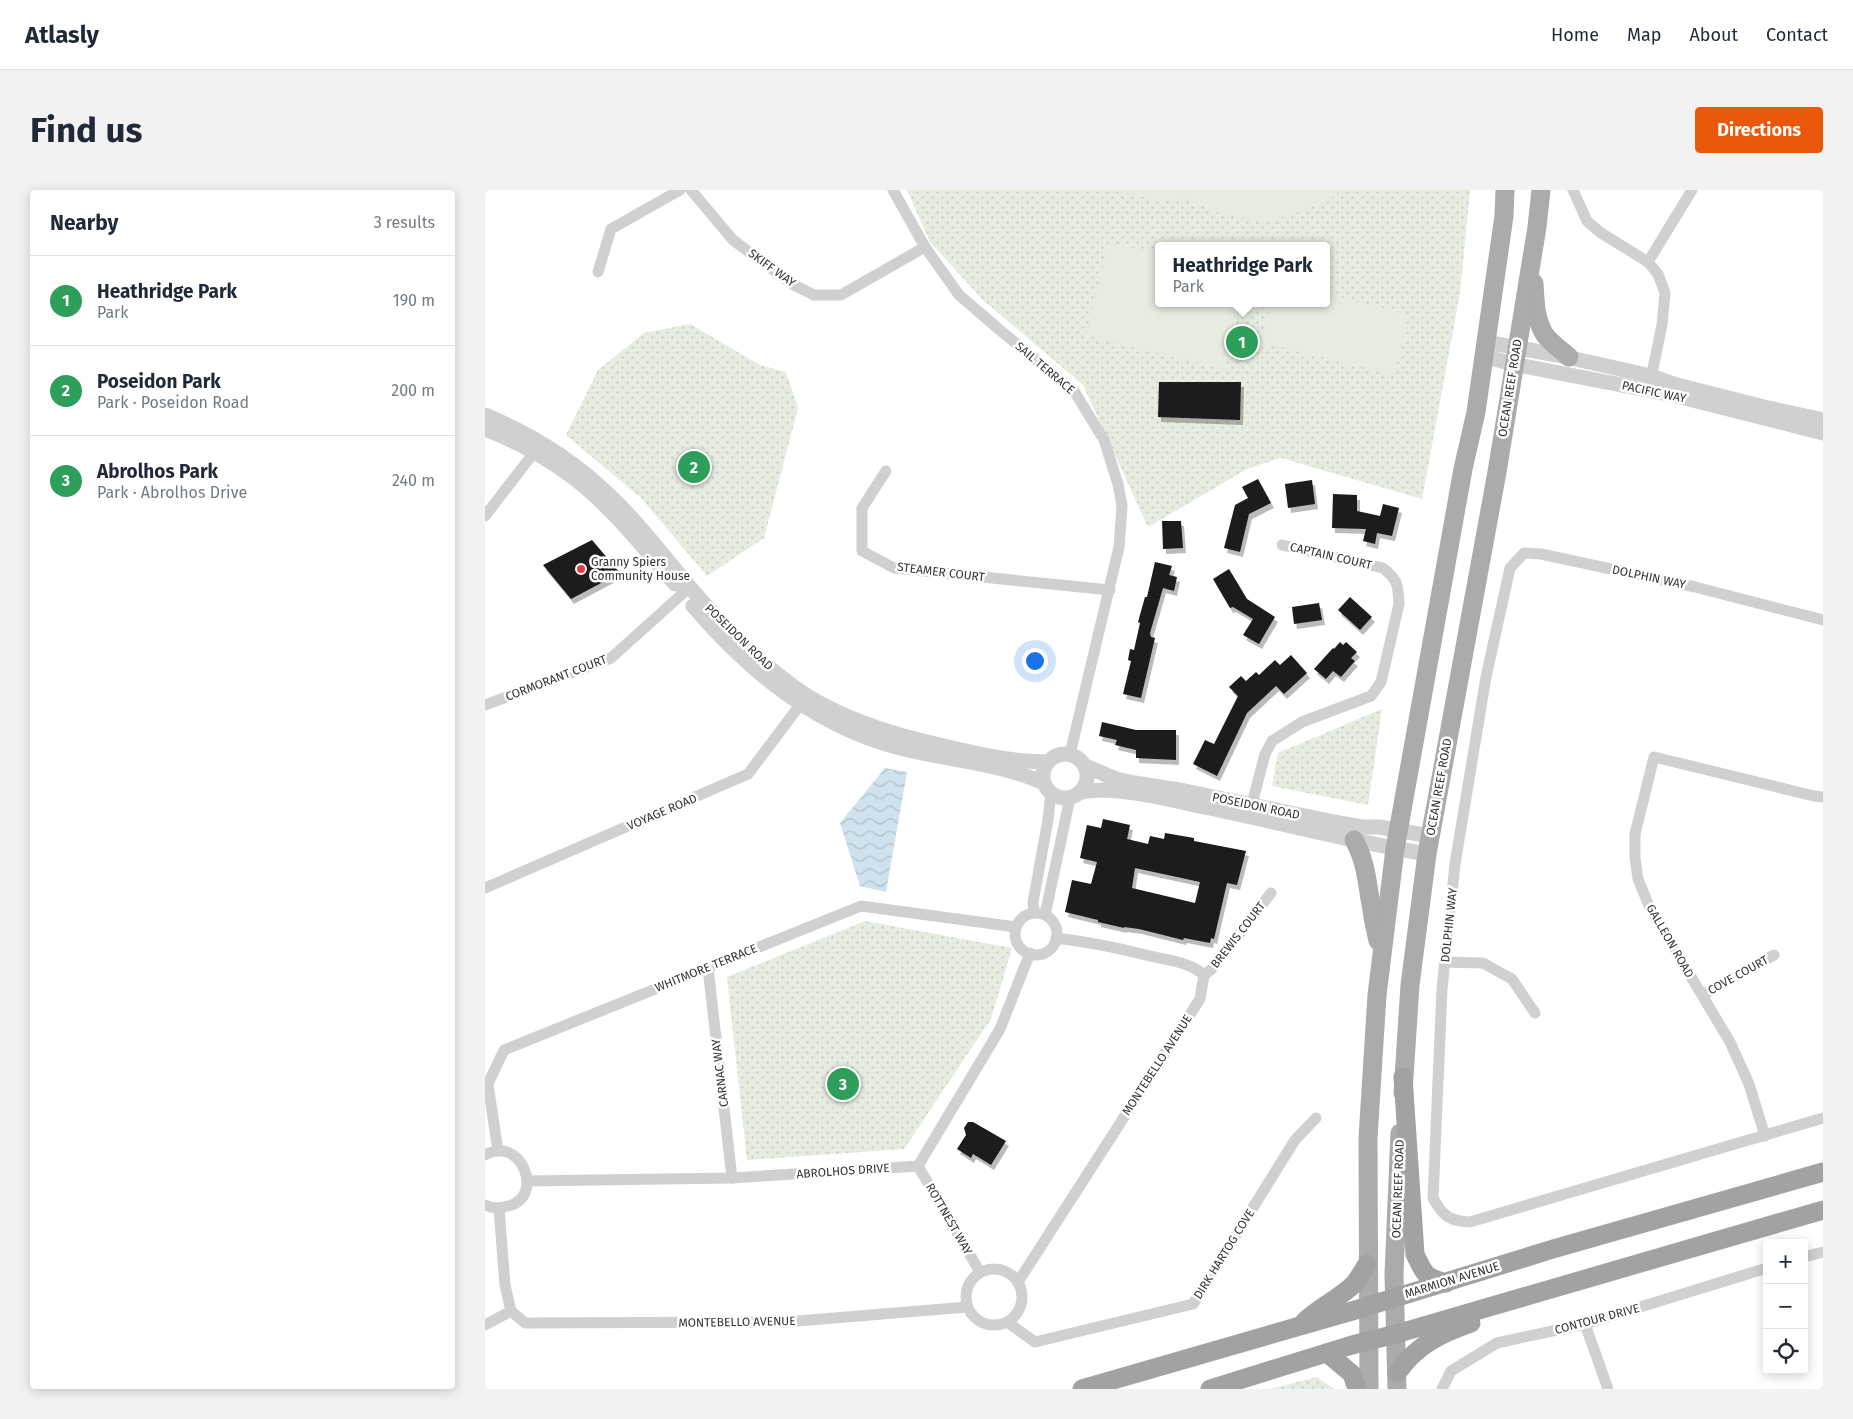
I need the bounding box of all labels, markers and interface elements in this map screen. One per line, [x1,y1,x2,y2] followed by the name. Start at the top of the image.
[25,21,99,49] text: Atlasly
[1551,24,1599,46] text: Home
[1627,24,1661,46] text: Map
[1689,24,1738,46] text: About
[1766,24,1828,46] text: Contact
[1695,107,1823,153] button: Directions
[30,109,142,151] text: Find us
[50,210,118,236] text: Nearby
[374,213,435,232] text: 3 results
[1155,242,1330,307] popup
[746,246,799,290] street label: SKIFF WAY
[1172,254,1313,277] text: Heathridge Park
[1172,277,1204,296] text: Park
[97,280,237,303] text: Heathridge Park
[62,291,70,310] text: 1
[393,291,435,310] text: 190 m
[97,303,129,322] text: Park
[1226,323,1258,361] pin: 1
[1495,338,1525,438] street label: OCEAN REEF ROAD
[1013,339,1077,397] street label: SAIL TERRACE
[97,370,221,393] text: Poseidon Park
[1621,378,1688,406] street label: PACIFIC WAY
[62,381,70,400] text: 2
[391,381,435,400] text: 200 m
[97,393,249,412] text: Park · Poseidon Road
[678,448,710,486] pin: 2
[97,460,218,483] text: Abrolhos Park
[62,471,70,490] text: 3
[392,471,435,490] text: 240 m
[97,483,247,502] text: Park · Abrolhos Drive
[1289,540,1374,572] street label: CAPTAIN COURT
[591,555,690,583] place label: Granny Spiers Community House
[897,560,986,584] street label: STEAMER COURT
[1611,562,1687,592] street label: DOLPHIN WAY
[575,563,587,575] marker: Granny Spiers Community House
[702,601,776,673] street label: POSEIDON ROAD
[1022,648,1048,674] your location
[503,652,609,704] street label: CORMORANT COURT
[1424,737,1455,837] street label: OCEAN REEF ROAD
[1211,790,1301,822] street label: POSEIDON ROAD
[625,791,699,833] street label: VOYAGE ROAD
[1438,887,1460,963] street label: DOLPHIN WAY
[1208,899,1269,971] street label: BREWIS COURT
[1643,902,1697,980] street label: GALLEON ROAD
[653,941,759,995] street label: WHITMORE TERRACE
[1705,952,1771,997] street label: COVE COURT
[1119,1012,1195,1118] street label: MONTEBELLO AVENUE
[709,1038,731,1108] street label: CARNAC WAY
[827,1065,859,1103] pin: 3
[1389,1139,1407,1239] street label: OCEAN REEF ROAD
[796,1161,890,1181] street label: ABROLHOS DRIVE
[923,1181,975,1258] street label: ROTTNEST WAY
[1191,1206,1257,1302] street label: DIRK HARTOG COVE
[1763,1239,1808,1374] map controls
[1763,1239,1808,1284] button: +
[1403,1259,1501,1301] street label: MARMION AVENUE
[1763,1284,1808,1329] button: −
[1553,1301,1641,1337] street label: CONTOUR DRIVE
[678,1314,796,1330] street label: MONTEBELLO AVENUE
[1763,1329,1808,1374] button: locate

